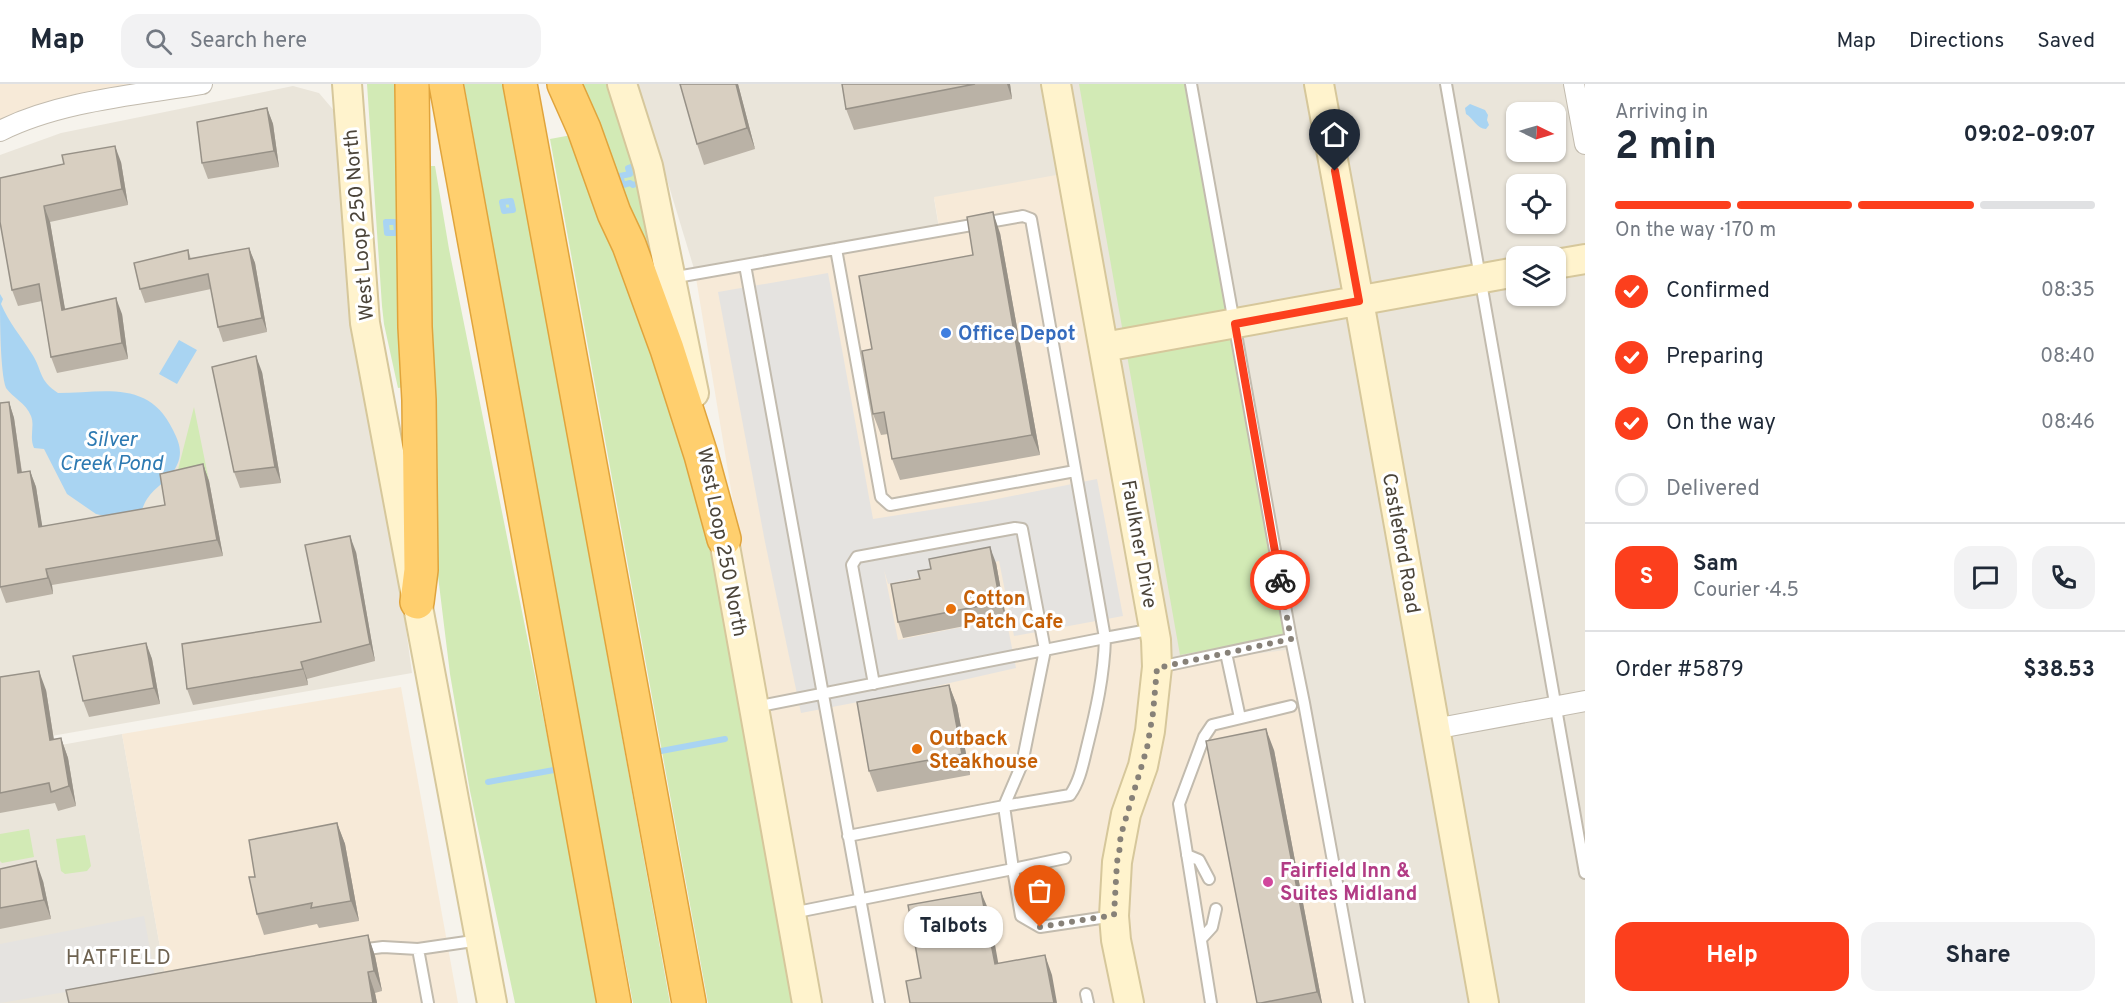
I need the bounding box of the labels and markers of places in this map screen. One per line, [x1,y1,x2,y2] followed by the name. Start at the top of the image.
[1309,109,1360,171] pin
[958,322,1076,348] place label: Office Depot
[939,326,953,340] marker: Office Depot
[963,587,1063,636] place label: Cotton Patch Cafe
[944,602,958,616] marker: Cotton Patch Cafe
[929,727,1038,776] place label: Outback Steakhouse
[910,742,924,756] marker: Outback Steakhouse
[1280,859,1417,908] place label: Fairfield Inn & Suites Midland
[1014,865,1065,927] pin
[1261,875,1275,889] marker: Fairfield Inn & Suites Midland
[905,906,1004,948] callout: Talbots

